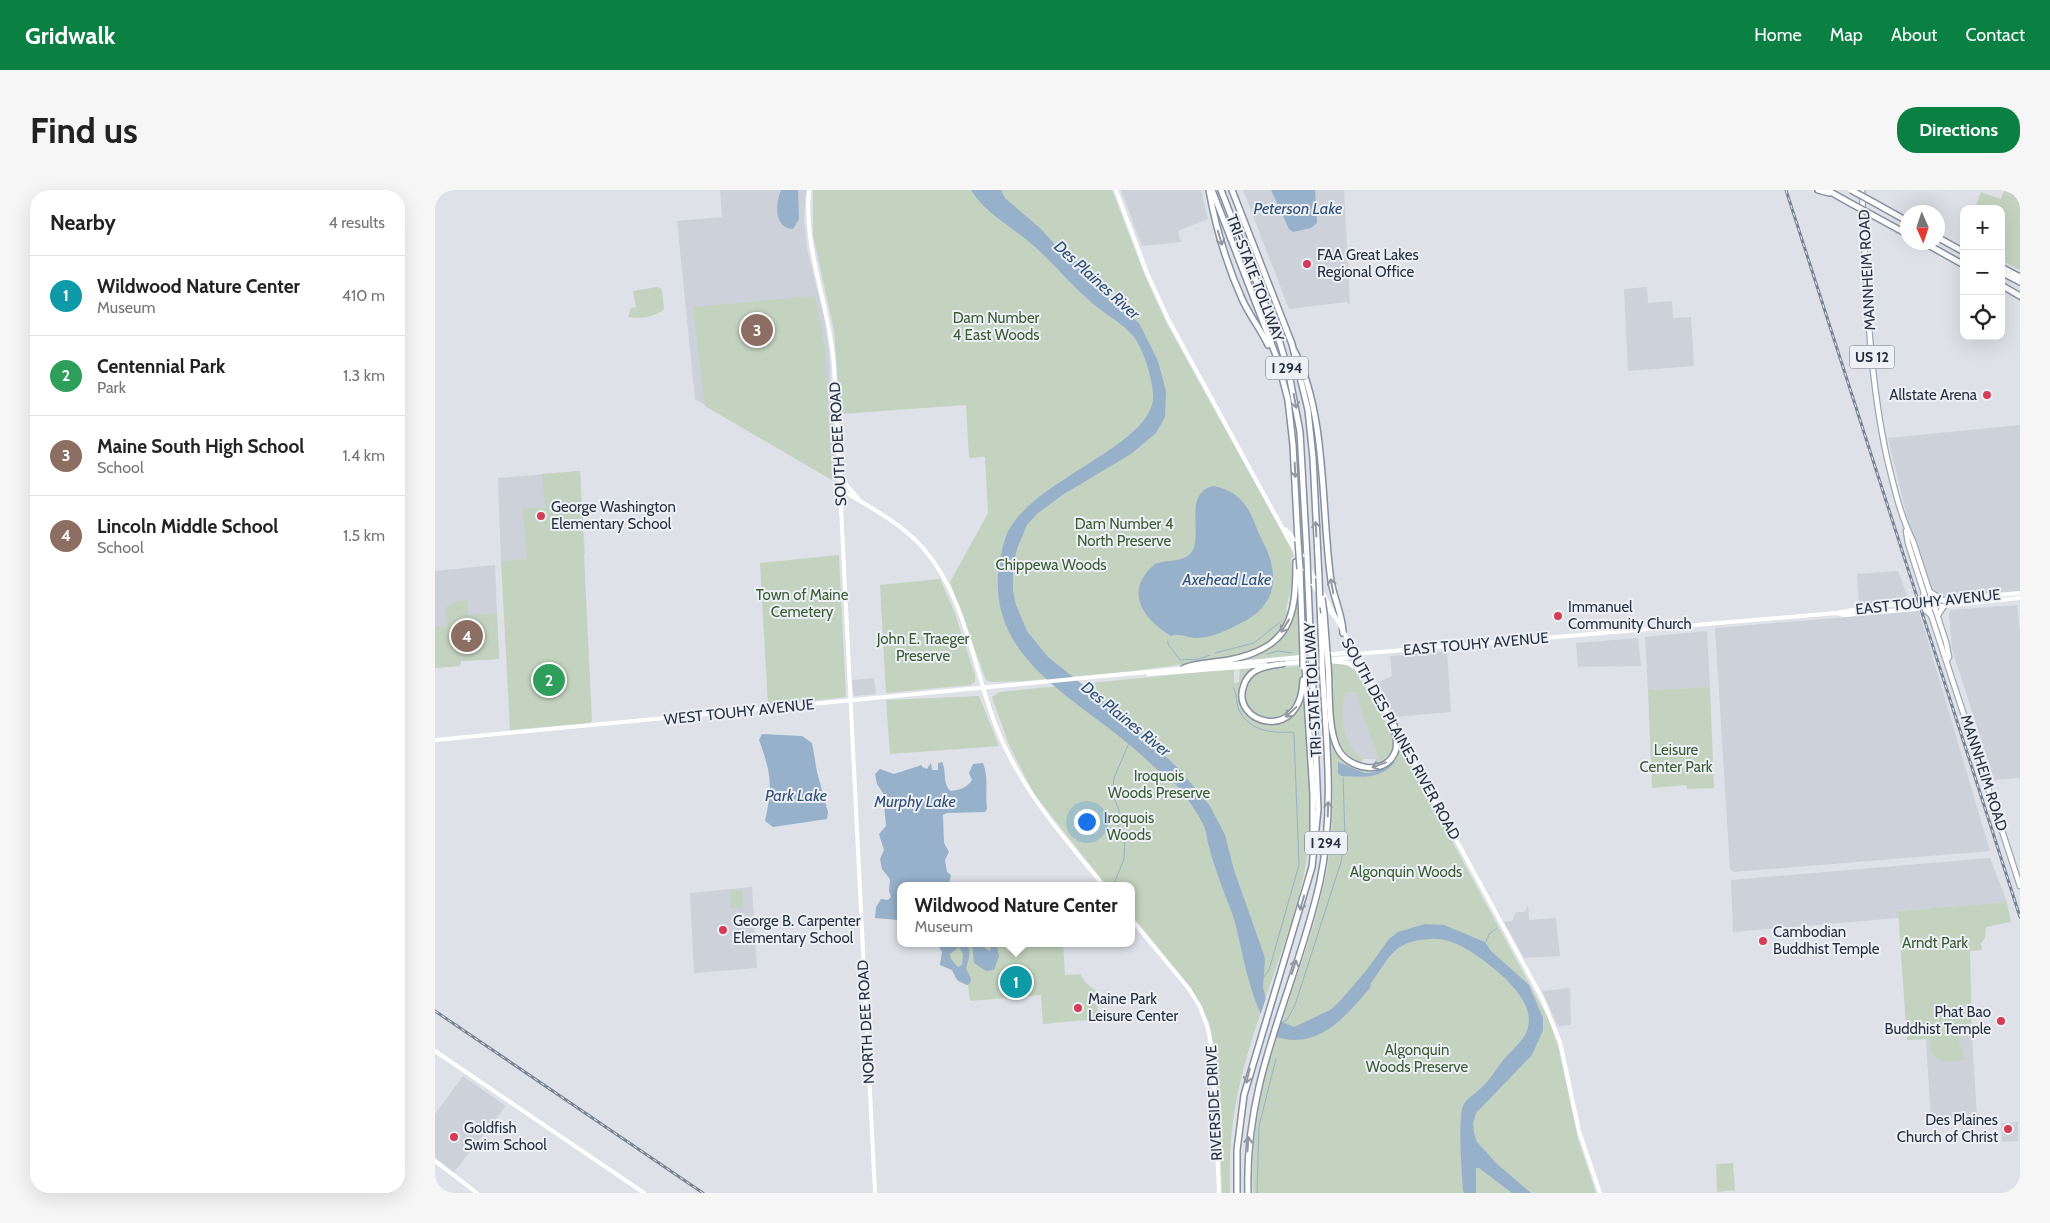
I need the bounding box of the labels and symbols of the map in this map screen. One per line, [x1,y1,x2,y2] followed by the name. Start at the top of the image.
[1254,199,1342,218] water label: Peterson Lake
[1900,205,1945,250] north arrow
[1855,209,1879,331] street label: MANNHEIM ROAD
[1222,212,1288,345] street label: TRI-STATE TOLLWAY
[1215,229,1225,245] one-way arrow
[1050,237,1145,324] water label: Des Plaines River
[1317,246,1419,281] place label: FAA Great Lakes Regional Office
[1301,258,1313,270] marker: FAA Great Lakes Regional Office
[953,309,1040,344] park label: Dam Number 4 East Woods
[741,311,773,349] pin: 3
[1849,346,1895,368] road number: US 12
[1266,357,1308,380] road number: I 294
[826,381,850,507] street label: SOUTH DEE ROAD
[1889,386,1978,404] place label: Allstate Arena
[1981,389,1993,401] marker: Allstate Arena
[1290,393,1300,409] one-way arrow
[1290,461,1299,477] one-way arrow
[551,498,676,533] place label: George Washington Elementary School
[535,510,547,522] marker: George Washington Elementary School
[1075,515,1174,550] park label: Dam Number 4 North Preserve
[1312,522,1321,538] one-way arrow
[996,556,1106,574] park label: Chippewa Woods
[1182,570,1271,589] water label: Axehead Lake
[1327,578,1337,594] one-way arrow
[1855,585,2001,619] street label: EAST TOUHY AVENUE
[756,586,849,621] park label: Town of Maine Cemetery
[1568,598,1692,633] place label: Immanuel Community Church
[1552,610,1564,622] marker: Immanuel Community Church
[451,617,483,655] pin: 4
[1280,619,1291,633] one-way arrow
[1300,622,1326,758] street label: TRI-STATE TOLLWAY
[1403,629,1549,659] street label: EAST TOUHY AVENUE
[876,630,970,665] park label: John E. Traeger Preserve
[1338,635,1464,843] street label: SOUTH DES PLAINES RIVER ROAD
[533,661,565,699] pin: 2
[1078,677,1175,761] water label: Des Plaines River
[663,695,815,729] street label: WEST TOUHY AVENUE
[1285,706,1297,718] one-way arrow
[1957,713,2011,834] street label: MANNHEIM ROAD
[1640,741,1713,776] park label: Leisure Center Park
[1372,761,1387,770] one-way arrow
[1108,767,1210,802] park label: Iroquois Woods Preserve
[765,786,827,805] water label: Park Lake
[873,792,956,811] water label: Murphy Lake
[1324,801,1333,817] one-way arrow
[1074,809,1100,835] your location
[1104,809,1154,844] park label: Iroquois Woods
[1305,831,1347,854] road number: I 294
[1350,863,1462,881] park label: Algonquin Woods
[1297,894,1307,910] one-way arrow
[733,912,861,947] place label: George B. Carpenter Elementary School
[1773,923,1880,958] place label: Cambodian Buddhist Temple
[717,924,729,936] marker: George B. Carpenter Elementary School
[1902,934,1968,952] park label: Arndt Park
[1757,935,1769,947] marker: Cambodian Buddhist Temple
[854,959,878,1085] street label: NORTH DEE ROAD
[1289,960,1299,976] one-way arrow
[1000,963,1032,1001] pin: 1
[1088,990,1179,1025] place label: Maine Park Leisure Center
[1072,1002,1084,1014] marker: Maine Park Leisure Center
[1885,1003,1991,1038] place label: Phat Bao Buddhist Temple
[1995,1015,2007,1027] marker: Phat Bao Buddhist Temple
[1366,1041,1468,1076] park label: Algonquin Woods Preserve
[1202,1045,1226,1161] street label: RIVERSIDE DRIVE
[1243,1068,1253,1084] one-way arrow
[1897,1111,1998,1146] place label: Des Plaines Church of Christ
[464,1119,547,1154] place label: Goldfish Swim School
[2002,1123,2014,1135] marker: Des Plaines Church of Christ
[448,1131,460,1143] marker: Goldfish Swim School
[1244,1137,1253,1153] one-way arrow

